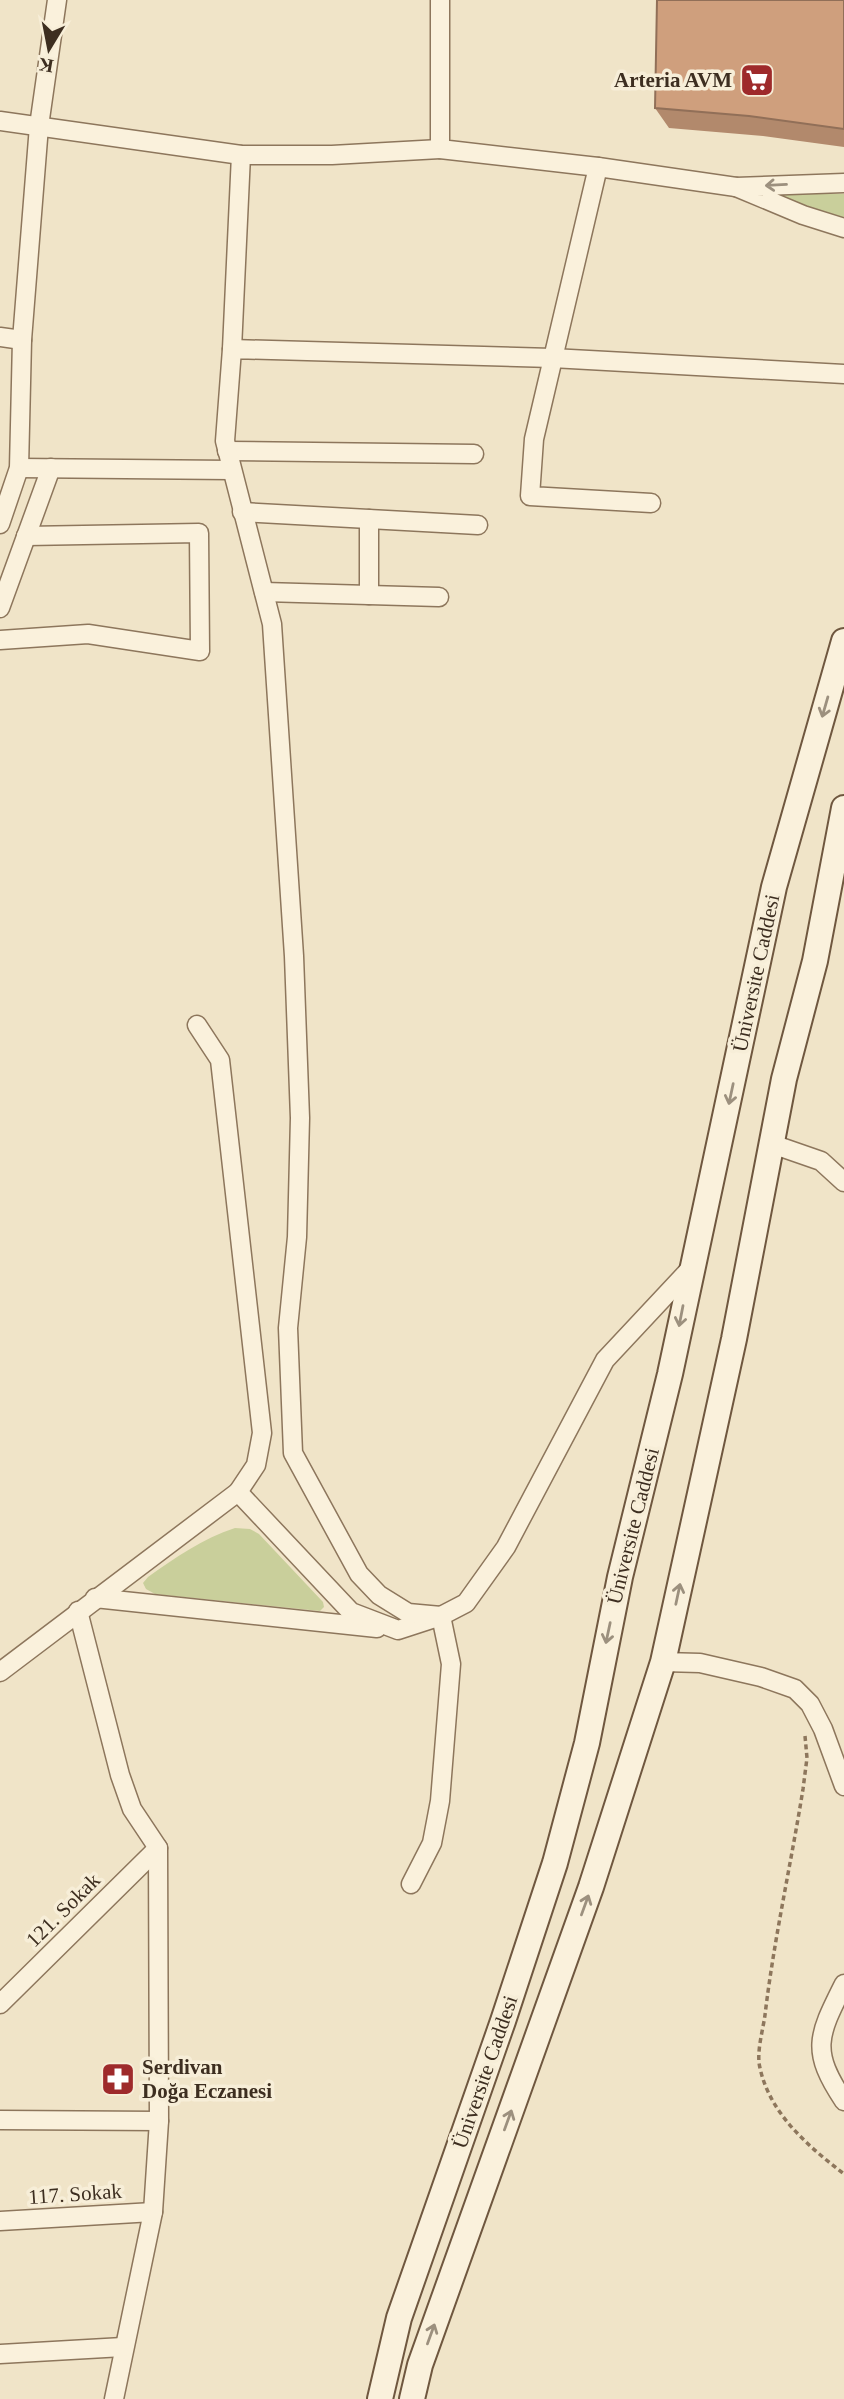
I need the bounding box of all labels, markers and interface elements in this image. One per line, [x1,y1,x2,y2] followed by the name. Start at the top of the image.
[14,14,84,84] north arrow
[37,54,55,77] text: K
[738,61,776,99] supermarket icon: Arteria AVM
[614,68,732,92] place label: Arteria AVM
[765,179,788,192] one-way arrow
[818,695,831,717] one-way arrow
[728,892,784,1054] street label: Üniversite Caddesi
[723,1082,737,1105] one-way arrow
[674,1304,688,1327] one-way arrow
[602,1445,664,1607] street label: Üniversite Caddesi
[671,1583,685,1606] one-way arrow
[601,1621,615,1644] one-way arrow
[21,1868,105,1952] street label: 121. Sokak
[579,1895,592,1917] one-way arrow
[448,1992,523,2152] street label: Üniversite Caddesi
[142,2055,272,2103] place label: Serdivan Doğa Eczanesi
[99,2060,137,2098] pharmacy icon: Serdivan Doğa Eczanesi
[503,2109,515,2131] one-way arrow
[27,2179,123,2209] street label: 117. Sokak
[426,2323,438,2345] one-way arrow

